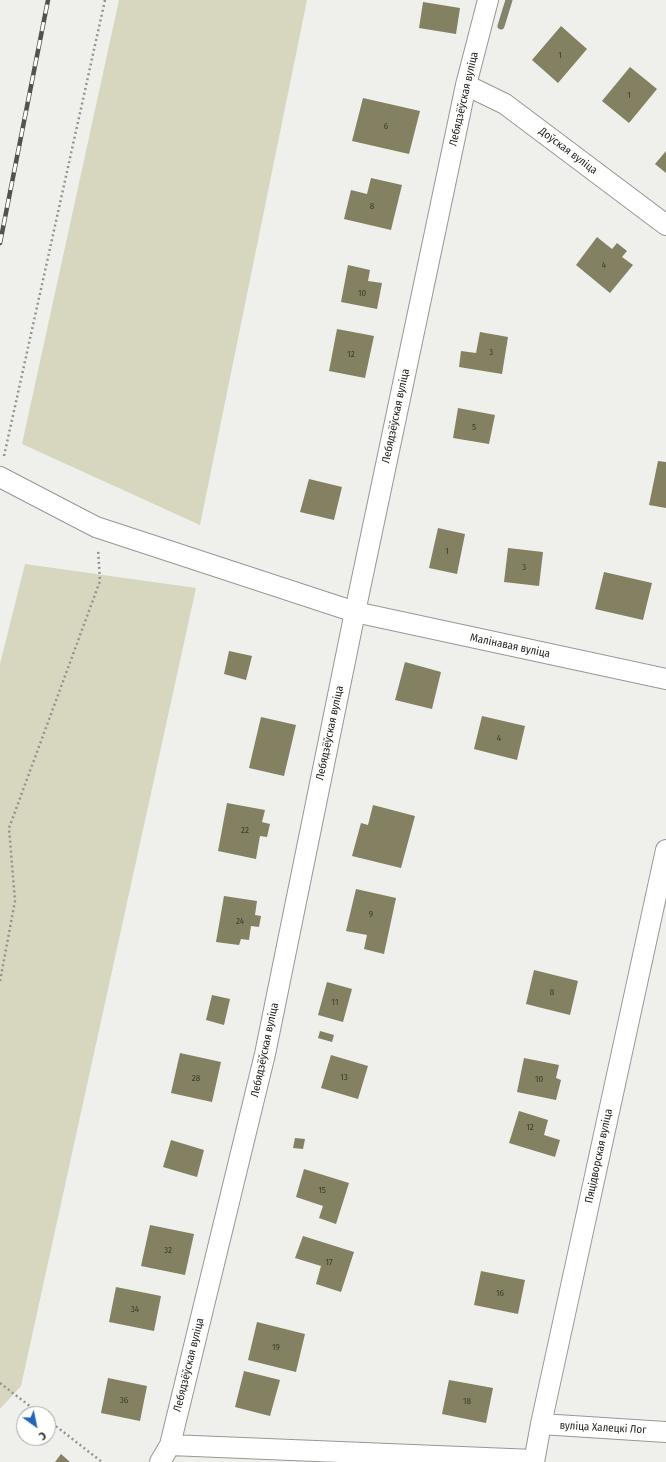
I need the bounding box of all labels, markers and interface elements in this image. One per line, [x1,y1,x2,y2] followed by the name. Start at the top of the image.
[447,50,481,148] street label: Лебядзёўская вуліца
[558,50,562,60] house number: 1
[627,90,631,100] house number: 1
[384,121,388,131] house number: 6
[536,125,600,177] street label: Доўская вуліца
[370,201,374,211] house number: 8
[602,260,606,270] house number: 4
[358,288,366,298] house number: 10
[489,347,493,357] house number: 3
[347,349,355,359] house number: 12
[380,367,412,465] street label: Лебядзёўская вуліца
[472,422,476,432] house number: 5
[445,546,449,556] house number: 1
[522,562,526,572] house number: 3
[469,631,551,661] street label: Малінавая вуліца
[314,684,346,782] street label: Лебядзёўская вуліца
[497,733,501,743] house number: 4
[241,825,249,835] house number: 22
[369,909,373,919] house number: 9
[236,916,244,926] house number: 24
[550,987,554,997] house number: 8
[332,997,338,1007] house number: 11
[249,1001,281,1099] street label: Лебядзёўская вуліца
[340,1072,348,1082] house number: 13
[192,1073,200,1083] house number: 28
[535,1074,543,1084] house number: 10
[583,1108,615,1204] street label: Пяцідворская вуліца
[526,1122,534,1132] house number: 12
[318,1185,326,1195] house number: 15
[164,1245,172,1255] house number: 32
[325,1257,333,1267] house number: 17
[496,1288,504,1298] house number: 16
[131,1304,139,1314] house number: 34
[171,1317,207,1413] street label: Лебядзёўская вуліца
[272,1342,280,1352] house number: 19
[120,1395,128,1405] house number: 36
[463,1396,471,1406] house number: 18
[16,1406,56,1446] north arrow
[559,1419,647,1437] street label: вуліца Халецкі Лог
[36,1429,48,1443] text: С

